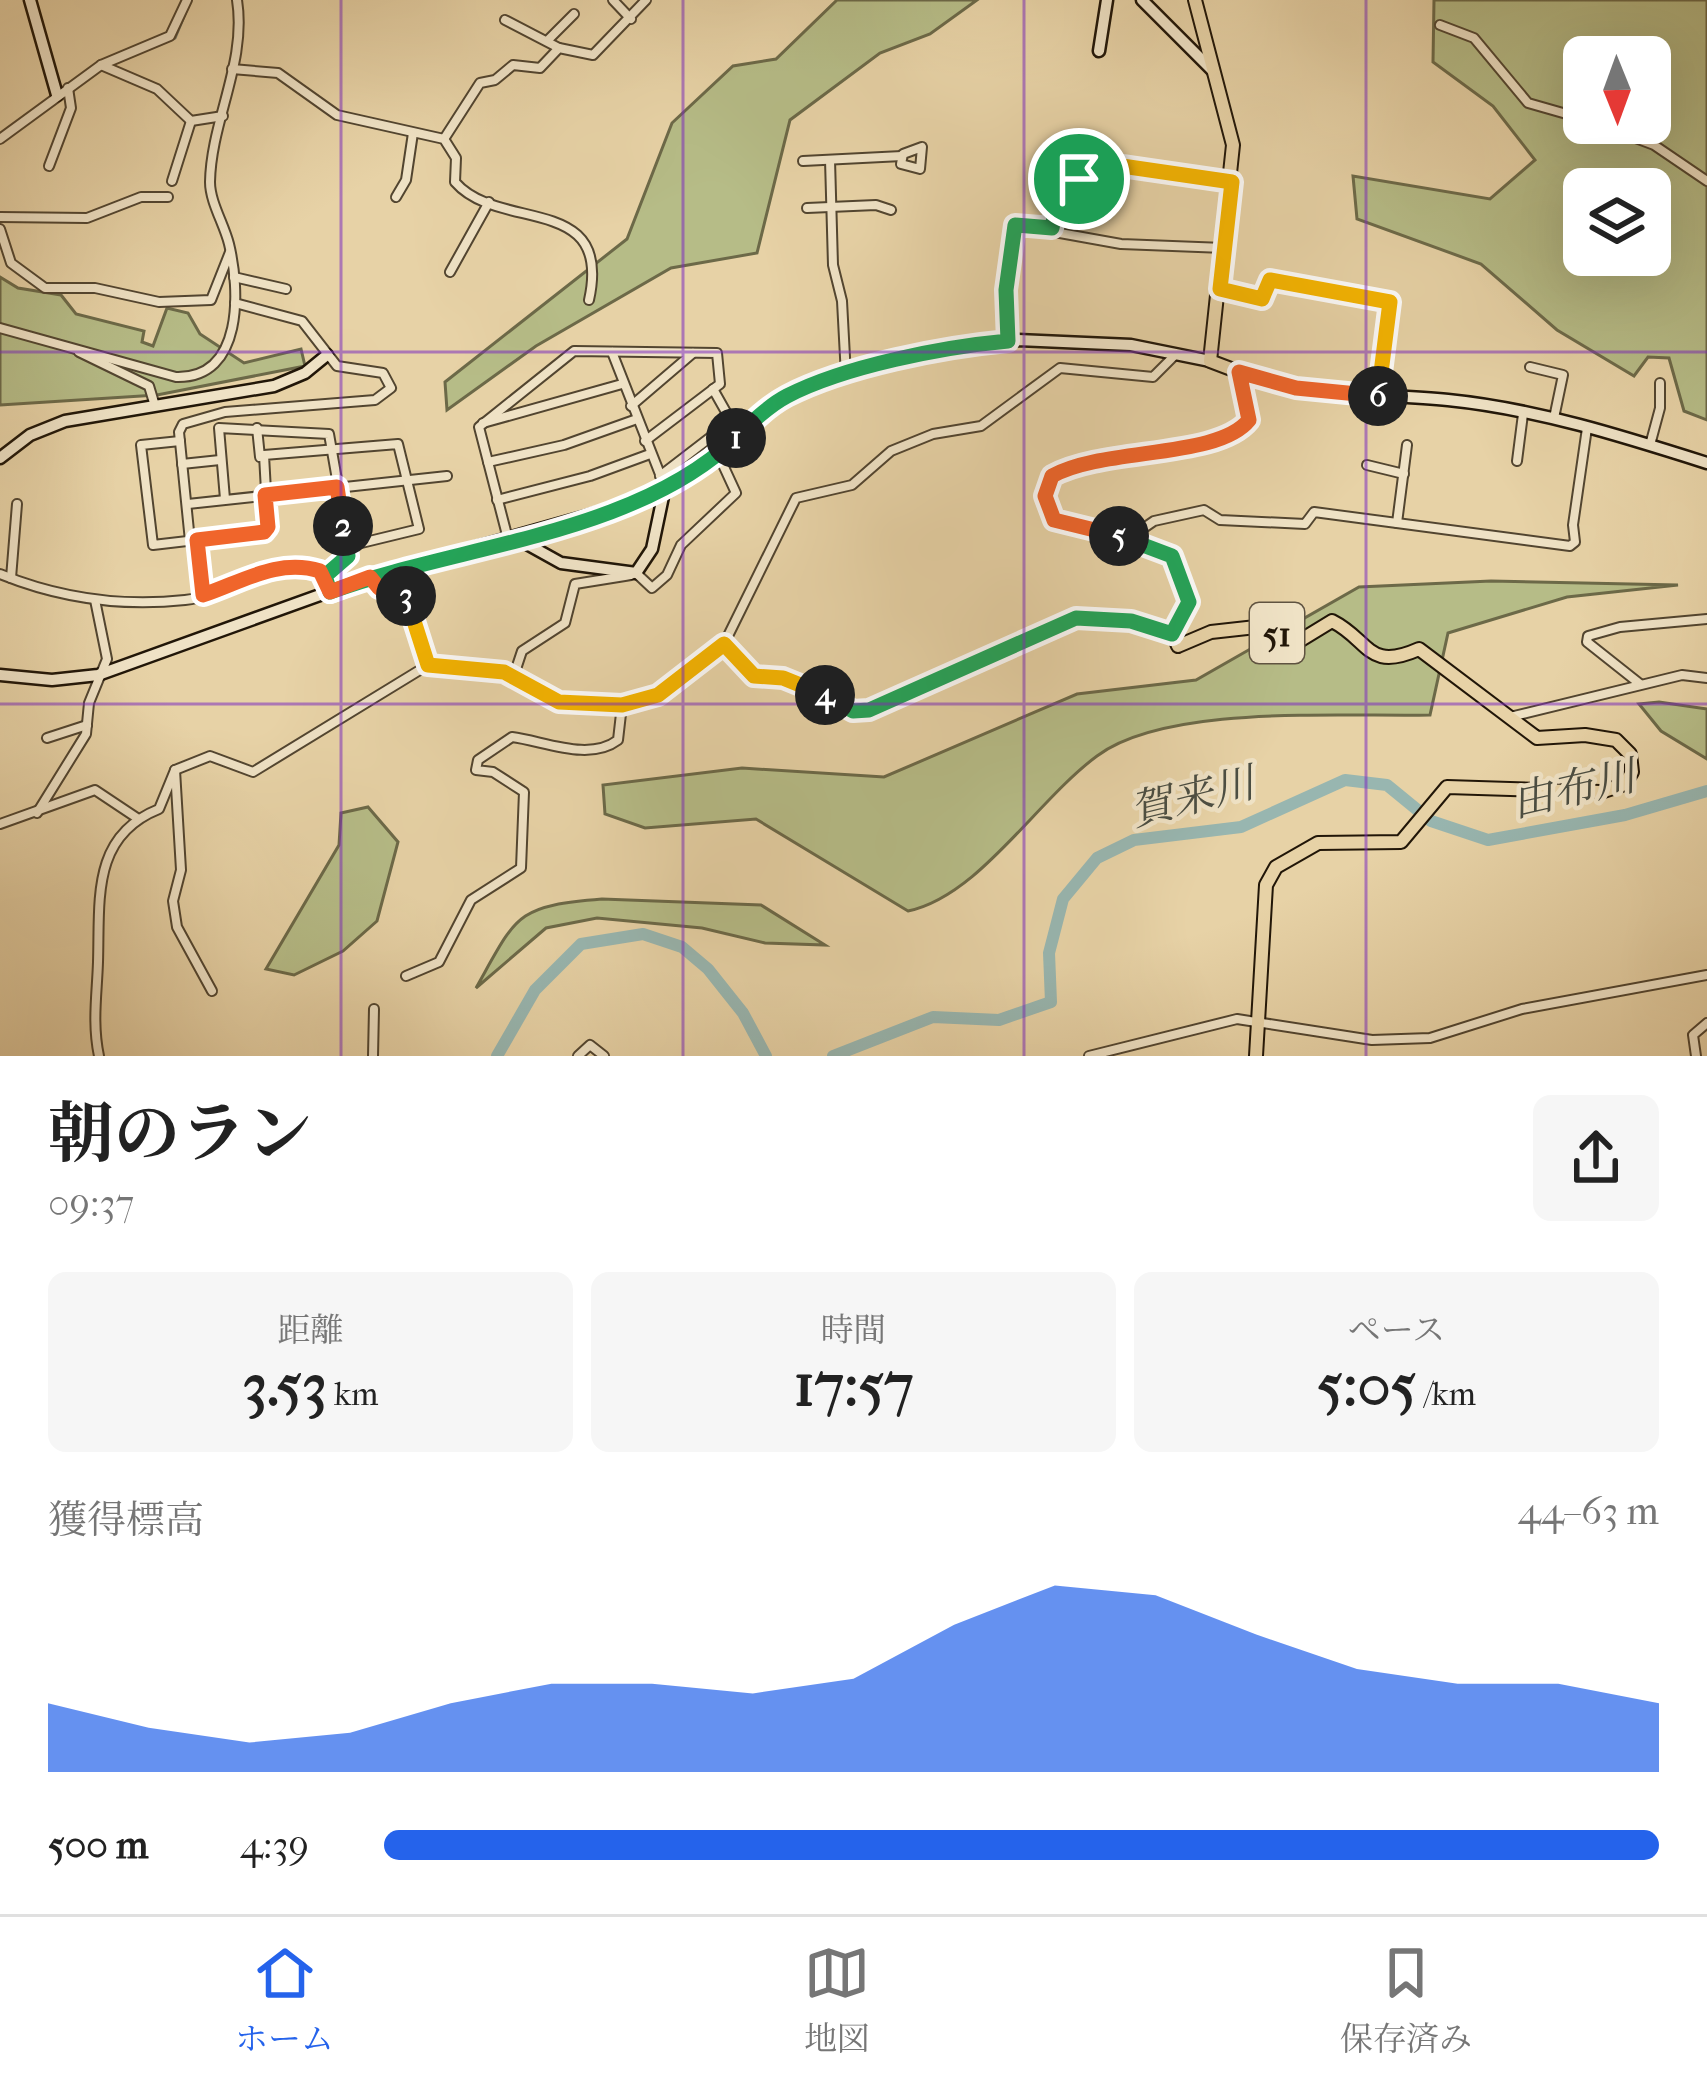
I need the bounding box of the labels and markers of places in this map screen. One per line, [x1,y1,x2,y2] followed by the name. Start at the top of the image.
[1028,128,1130,230] pin
[1348,366,1408,426] pin: 6
[706,408,766,468] pin: 1
[313,496,373,556] pin: 2
[1089,506,1149,566] pin: 5
[376,566,436,626] pin: 3
[795,665,855,725] pin: 4

